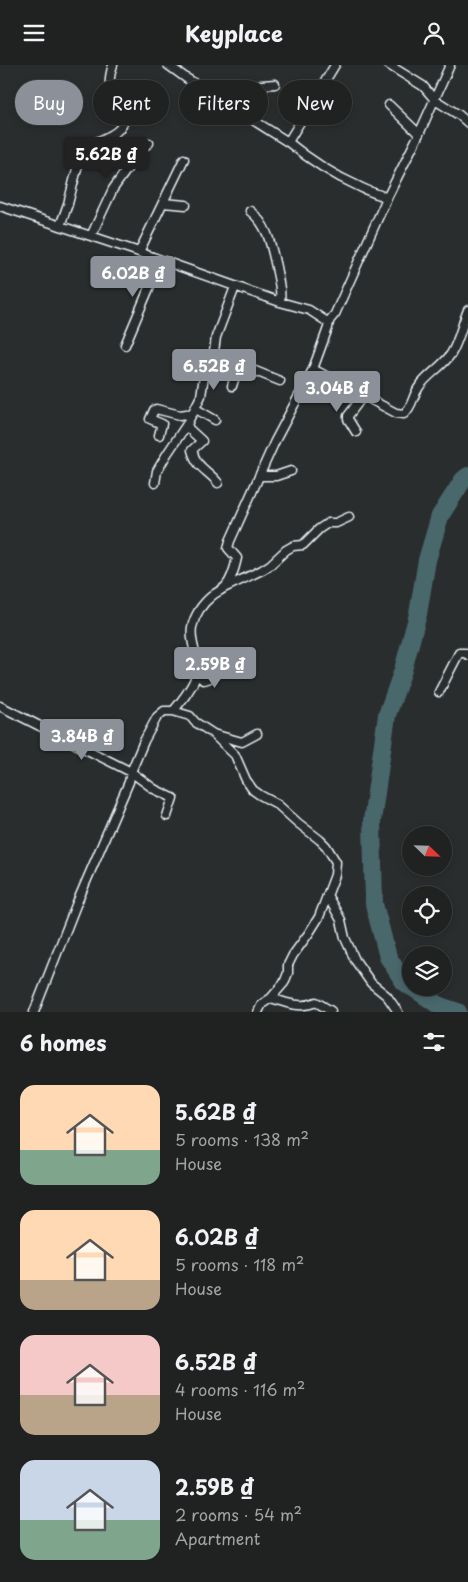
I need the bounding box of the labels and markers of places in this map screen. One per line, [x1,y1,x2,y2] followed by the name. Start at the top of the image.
[60,137,152,179] pin: 5.62B ₫
[87,255,179,298] pin: 6.02B ₫
[168,349,260,391] pin: 6.52B ₫
[291,371,383,413] pin: 3.04B ₫
[169,647,261,689] pin: 2.59B ₫
[36,719,128,761] pin: 3.84B ₫

